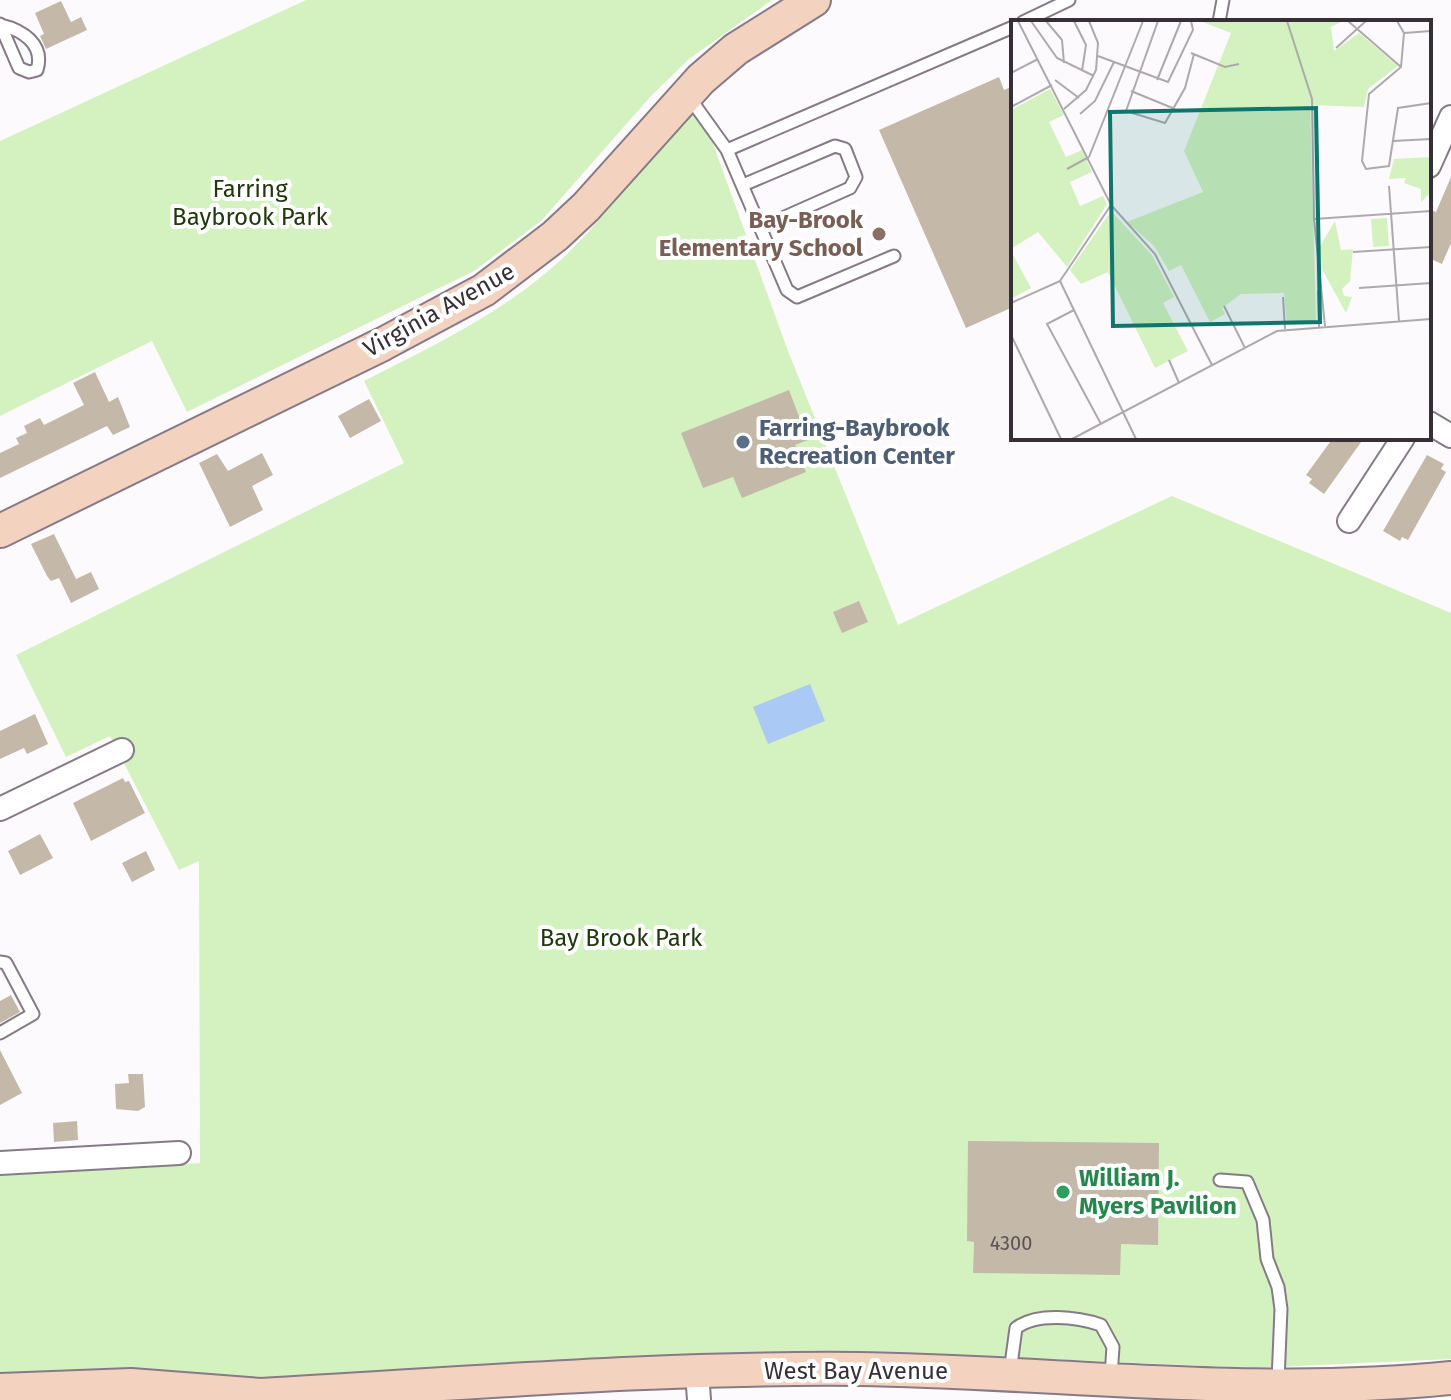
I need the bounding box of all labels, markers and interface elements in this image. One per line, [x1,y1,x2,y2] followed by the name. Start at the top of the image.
[1011,20,1431,440] inset map
[172,175,329,231] park label: Farring Baybrook Park
[659,206,864,262] place label: Bay-Brook Elementary School
[870,225,888,243] marker: Bay-Brook Elementary School
[359,257,519,363] street label: Virginia Avenue
[759,414,955,470] place label: Farring-Baybrook Recreation Center
[734,433,752,451] marker: Farring-Baybrook Recreation Center
[540,924,703,952] park label: Bay Brook Park
[1079,1164,1237,1220] place label: William J. Myers Pavilion
[1054,1183,1072,1201] marker: William J. Myers Pavilion
[990,1231,1032,1255] house number: 4300
[764,1357,948,1385] street label: West Bay Avenue

